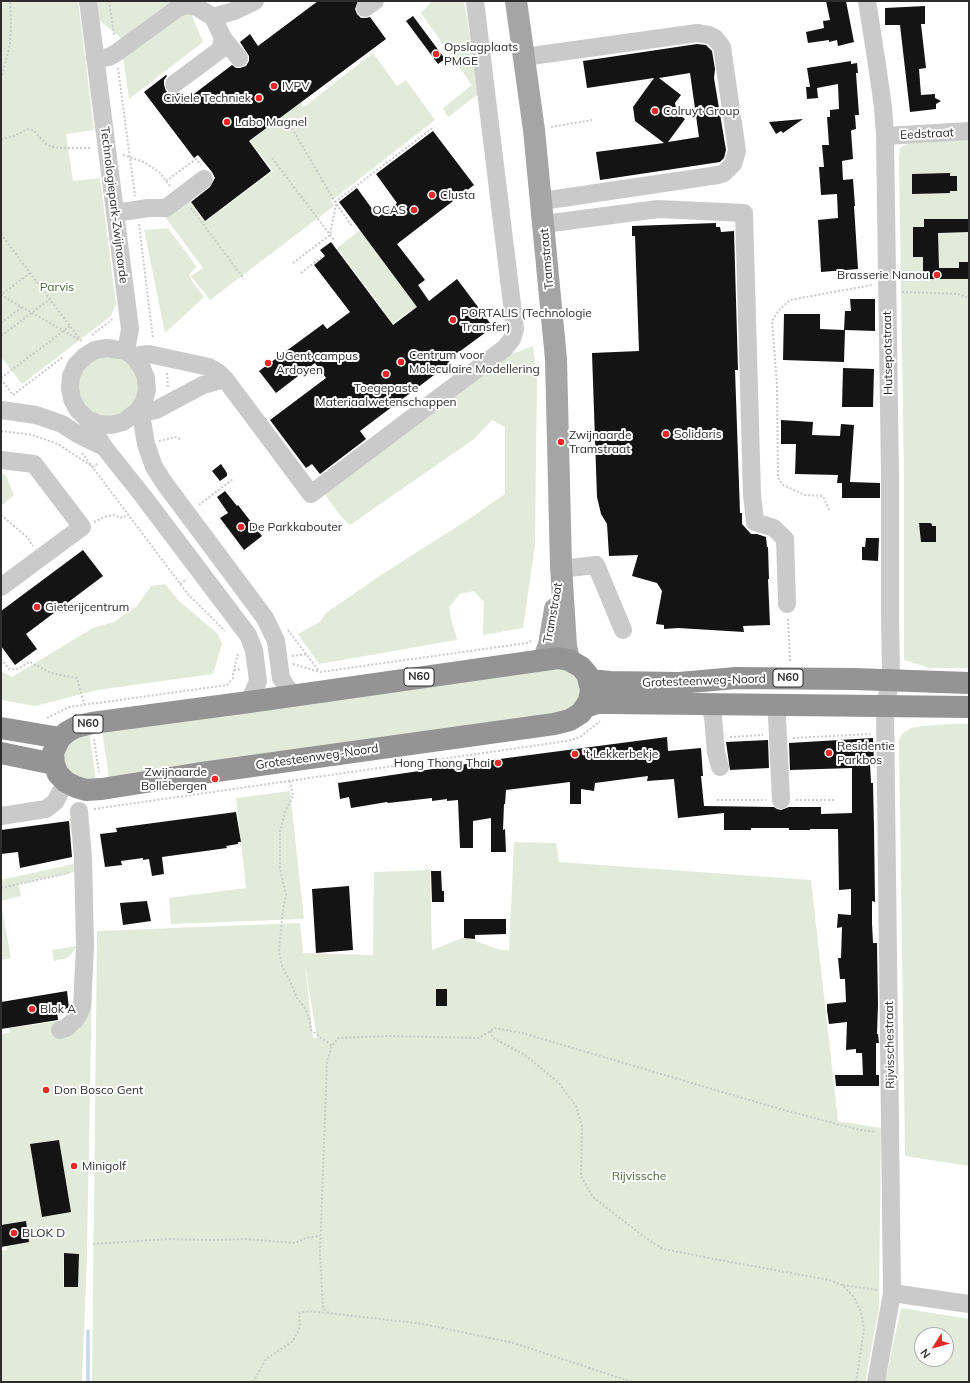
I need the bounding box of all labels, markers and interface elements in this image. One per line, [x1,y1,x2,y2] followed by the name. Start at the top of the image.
[444,40,518,68] place label: Opslagplaats PMGE
[431,49,441,59] marker: Opslagplaats PMGE
[282,79,310,93] place label: IVPV
[269,81,279,91] marker: IVPV
[163,91,251,105] place label: Civiele Techniek
[254,93,264,103] marker: Civiele Techniek
[663,104,740,118] place label: Colruyt Group
[650,106,660,116] marker: Colruyt Group
[235,115,307,129] place label: Labo Magnel
[222,117,232,127] marker: Labo Magnel
[900,125,954,143] street label: Eedstraat
[97,126,131,284] street label: Technologiepark-Zwijnaarde
[440,188,475,202] place label: Clusta
[427,190,437,200] marker: Clusta
[373,203,406,217] place label: OCAS
[409,205,419,215] marker: OCAS
[537,228,557,290] street label: Tramstraat
[837,268,929,282] place label: Brasserie Nanou
[932,270,942,280] marker: Brasserie Nanou
[40,280,74,294] park label: Parvis
[461,306,592,334] place label: PORTALIS (Technologie Transfer)
[880,311,896,395] street label: Hutsepotstraat
[448,315,458,325] marker: PORTALIS (Technologie Transfer)
[409,348,540,376] place label: Centrum voor Moleculaire Modellering
[276,349,358,377] place label: UGent campus Ardoyen
[396,357,406,367] marker: Centrum voor Moleculaire Modellering
[263,358,273,368] marker: UGent campus Ardoyen
[381,369,391,379] marker: Toegepaste Materiaalwetenschappen
[315,381,457,409] place label: Toegepaste Materiaalwetenschappen
[674,427,722,441] place label: Solidaris
[569,428,631,456] place label: Zwijnaarde Tramstraat
[661,429,671,439] marker: Solidaris
[556,437,566,447] marker: Zwijnaarde Tramstraat
[249,520,342,534] place label: De Parkkabouter
[236,522,246,532] marker: De Parkkabouter
[541,582,565,644] street label: Tramstraat
[45,600,129,614] place label: Gieterijcentrum
[32,602,42,612] marker: Gieterijcentrum
[404,668,434,686] road number: N60
[773,669,803,687] road number: N60
[642,672,766,690] street label: Grotesteenweg-Noord
[73,715,103,733] road number: N60
[837,739,895,767] place label: Residentie Parkbos
[255,741,379,773] street label: Grotesteenweg-Noord
[583,747,658,761] place label: 't Lekkerbekje
[824,748,834,758] marker: Residentie Parkbos
[570,749,580,759] marker: 't Lekkerbekje
[394,756,490,770] place label: Hong Thong Thai
[493,758,503,768] marker: Hong Thong Thai
[141,765,207,793] place label: Zwijnaarde Bollebergen
[210,774,220,784] marker: Zwijnaarde Bollebergen
[882,1001,898,1089] street label: Rijvisschestraat
[40,1002,76,1016] place label: Blok A
[27,1004,37,1014] marker: Blok A
[54,1083,143,1097] place label: Don Bosco Gent
[41,1085,51,1095] marker: Don Bosco Gent
[82,1159,126,1173] place label: Minigolf
[69,1161,79,1171] marker: Minigolf
[612,1169,666,1183] park label: Rijvissche
[22,1226,65,1240] place label: BLOK D
[9,1228,19,1238] marker: BLOK D
[914,1327,954,1367] north arrow
[917,1346,933,1361] text: N

